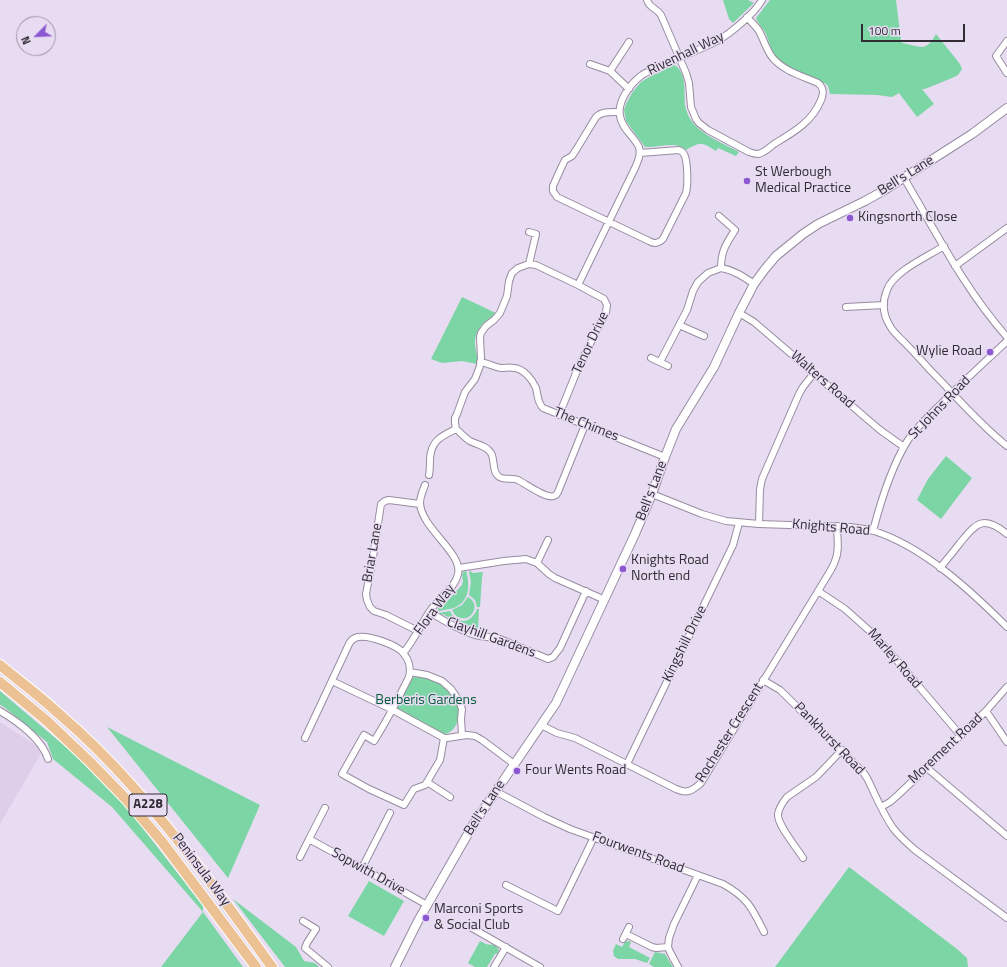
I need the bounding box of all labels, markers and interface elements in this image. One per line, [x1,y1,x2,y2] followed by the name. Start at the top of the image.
[16,16,56,56] north arrow
[863,16,967,42] scale bar
[868,21,901,40] text: 100 m
[645,28,727,80] street label: Rivenhall Way
[17,34,35,47] text: N
[875,152,937,200] street label: Bell's Lane
[755,165,851,198] place label: St Werbough Medical Practice
[742,176,752,186] marker: St Werbough Medical Practice
[858,210,957,226] place label: Kingsnorth Close
[845,213,855,223] marker: Kingsnorth Close
[569,309,613,377] street label: Tenor Drive
[916,344,982,360] place label: Wylie Road
[985,347,995,357] marker: Wylie Road
[787,348,857,412] street label: Walters Road
[906,373,974,443] street label: St Johns Road
[551,404,621,446] street label: The Chimes
[633,459,671,523] street label: Bell's Lane
[791,516,871,540] street label: Knights Road
[360,522,386,584] street label: Briar Lane
[631,553,709,586] place label: Knights Road North end
[618,564,628,574] marker: Knights Road North end
[411,581,459,639] street label: Flora Way
[659,603,711,685] street label: Kingshill Drive
[444,614,538,662] street label: Clayhill Gardens
[863,626,925,692] street label: Marley Road
[693,680,767,786] street label: Rochester Crescent
[375,693,477,709] park label: Berberis Gardens
[790,699,868,779] street label: Pankhurst Road
[905,710,987,788] street label: Morement Road
[525,763,626,779] place label: Four Wents Road
[512,766,522,776] marker: Four Wents Road
[461,777,509,839] street label: Bell's Lane
[129,794,167,816] road number: A228
[590,829,686,877] street label: Fourwents Road
[168,830,234,910] street label: Peninsula Way
[328,845,408,899] street label: Sopwith Drive
[434,902,523,934] place label: Marconi Sports & Social Club
[421,913,431,923] marker: Marconi Sports & Social Club

